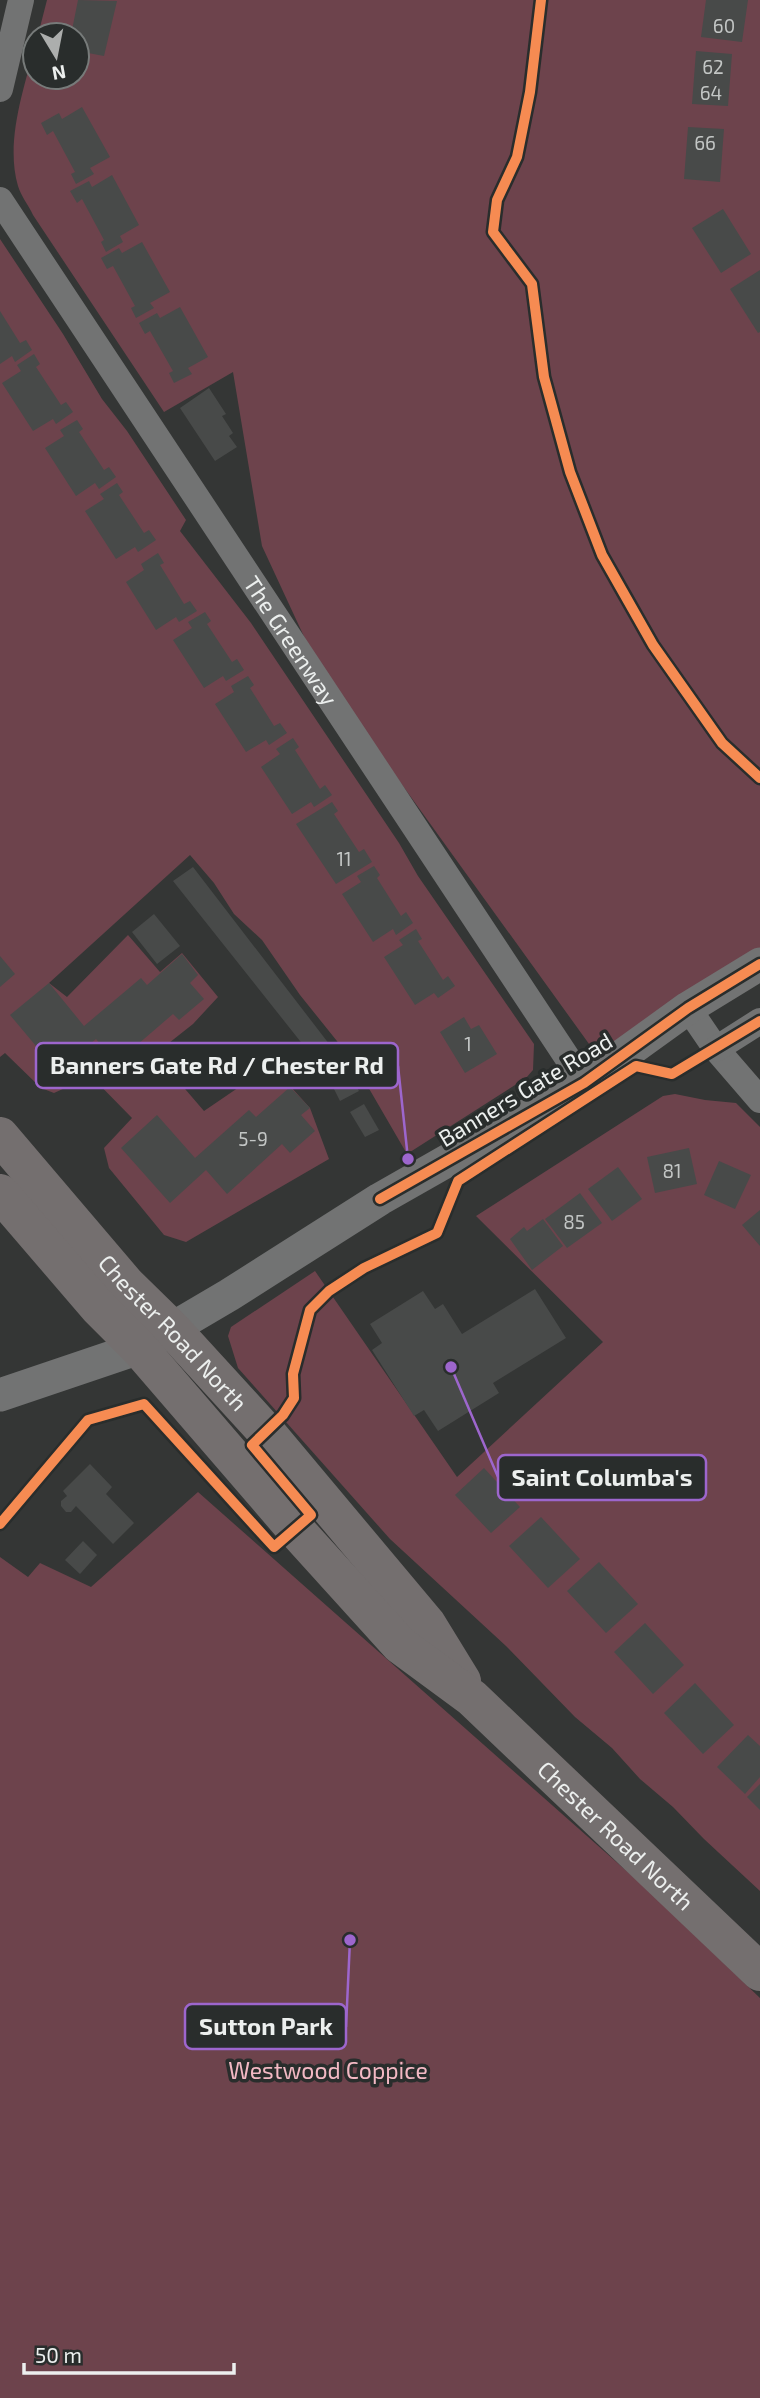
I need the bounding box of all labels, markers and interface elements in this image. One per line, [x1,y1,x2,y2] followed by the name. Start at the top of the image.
[713,14,735,37] house number: 60
[21,21,91,91] north arrow
[702,55,724,78] house number: 62
[50,61,68,86] text: N
[700,81,722,104] house number: 64
[694,131,716,154] house number: 66
[238,570,344,710] street label: The Greenway
[336,847,352,870] house number: 11
[433,1026,617,1152] street label: Banners Gate Road
[464,1032,472,1055] house number: 1
[36,1043,398,1088] callout: Banners Gate Rd / Chester Rd
[50,1050,384,1079] text: Banners Gate Rd / Chester Rd
[238,1127,268,1150] house number: 5-9
[662,1159,682,1182] house number: 81
[563,1210,585,1233] house number: 85
[93,1249,253,1416] street label: Chester Road North
[498,1455,706,1500] callout: Saint Columba's
[512,1462,692,1491] text: Saint Columba's
[532,1754,700,1916] street label: Chester Road North
[185,2004,346,2049] callout: Sutton Park
[199,2011,333,2040] text: Sutton Park
[228,2056,428,2084] park label: Westwood Coppice
[24,2332,234,2376] scale bar
[35,2342,82,2367] text: 50 m

